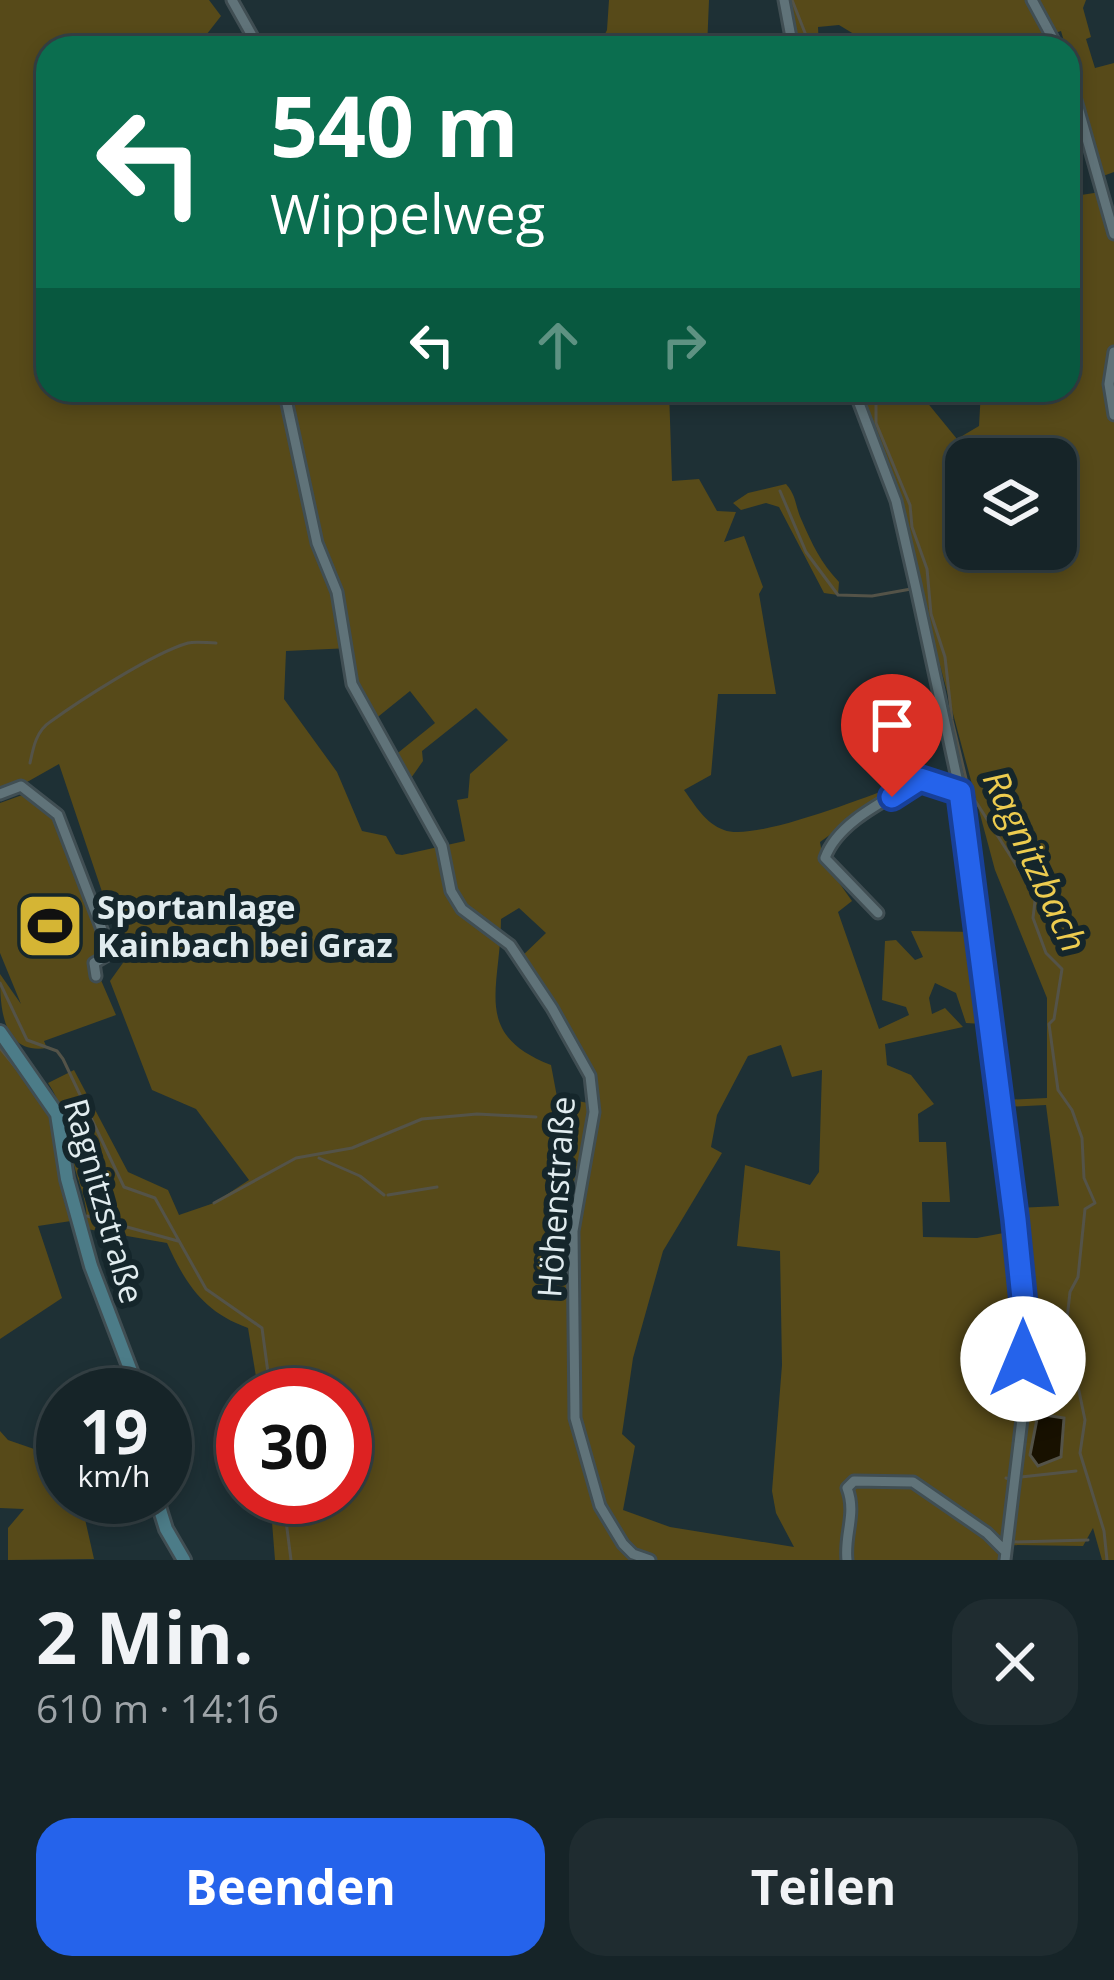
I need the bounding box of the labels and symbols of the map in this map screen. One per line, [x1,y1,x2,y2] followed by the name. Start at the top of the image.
[841,674,943,797] pin
[972,762,1099,960] water label: Ragnitzbach
[97,884,393,967] place label: Sportanlage Kainbach bei Graz
[15,891,85,961] sports icon: Sportanlage Kainbach bei Graz
[54,1093,155,1308] street label: Ragnitzstraße
[526,1095,585,1299] street label: Höhenstraße
[960,1296,1086,1422] position arrow
[216,1368,372,1524] speed limit sign: 30

